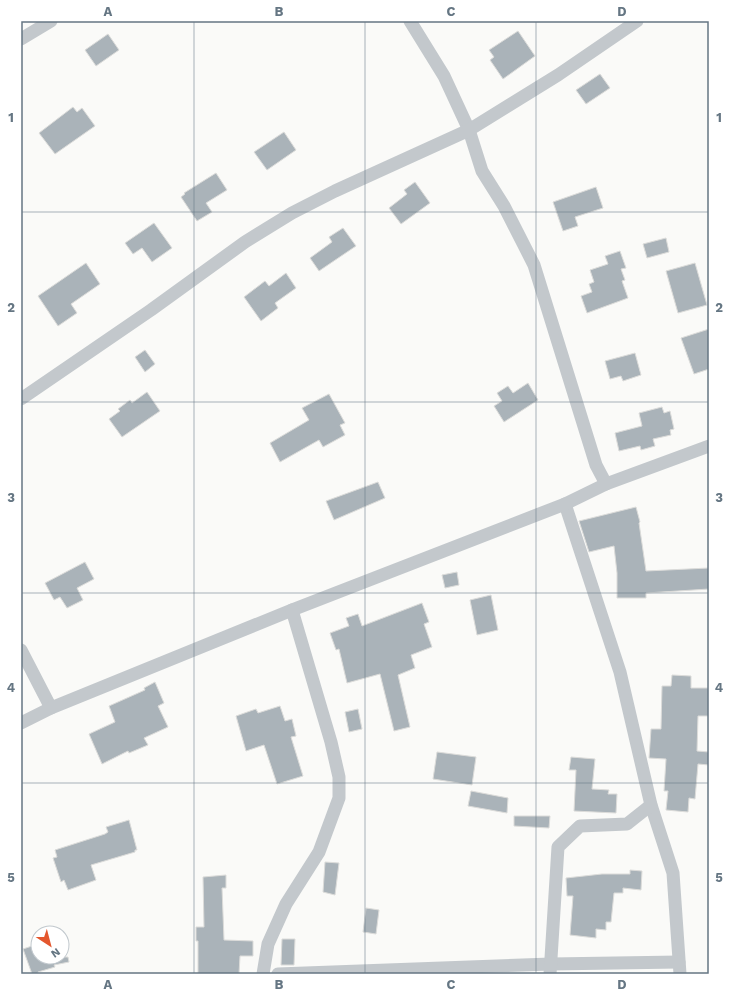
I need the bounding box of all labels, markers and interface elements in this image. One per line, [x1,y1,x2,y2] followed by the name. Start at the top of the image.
[104,4,113,19] text: A
[275,4,284,19] text: B
[447,4,456,19] text: C
[617,4,627,19] text: D
[8,110,14,125] text: 1
[716,110,722,125] text: 1
[7,300,15,315] text: 2
[715,300,723,315] text: 2
[7,490,15,505] text: 3
[715,490,723,505] text: 3
[7,680,16,695] text: 4
[715,680,724,695] text: 4
[7,870,15,885] text: 5
[715,870,723,885] text: 5
[30,925,70,965] north arrow
[48,945,63,960] text: N
[104,977,113,992] text: A
[275,977,284,992] text: B
[447,977,456,992] text: C
[617,977,627,992] text: D

